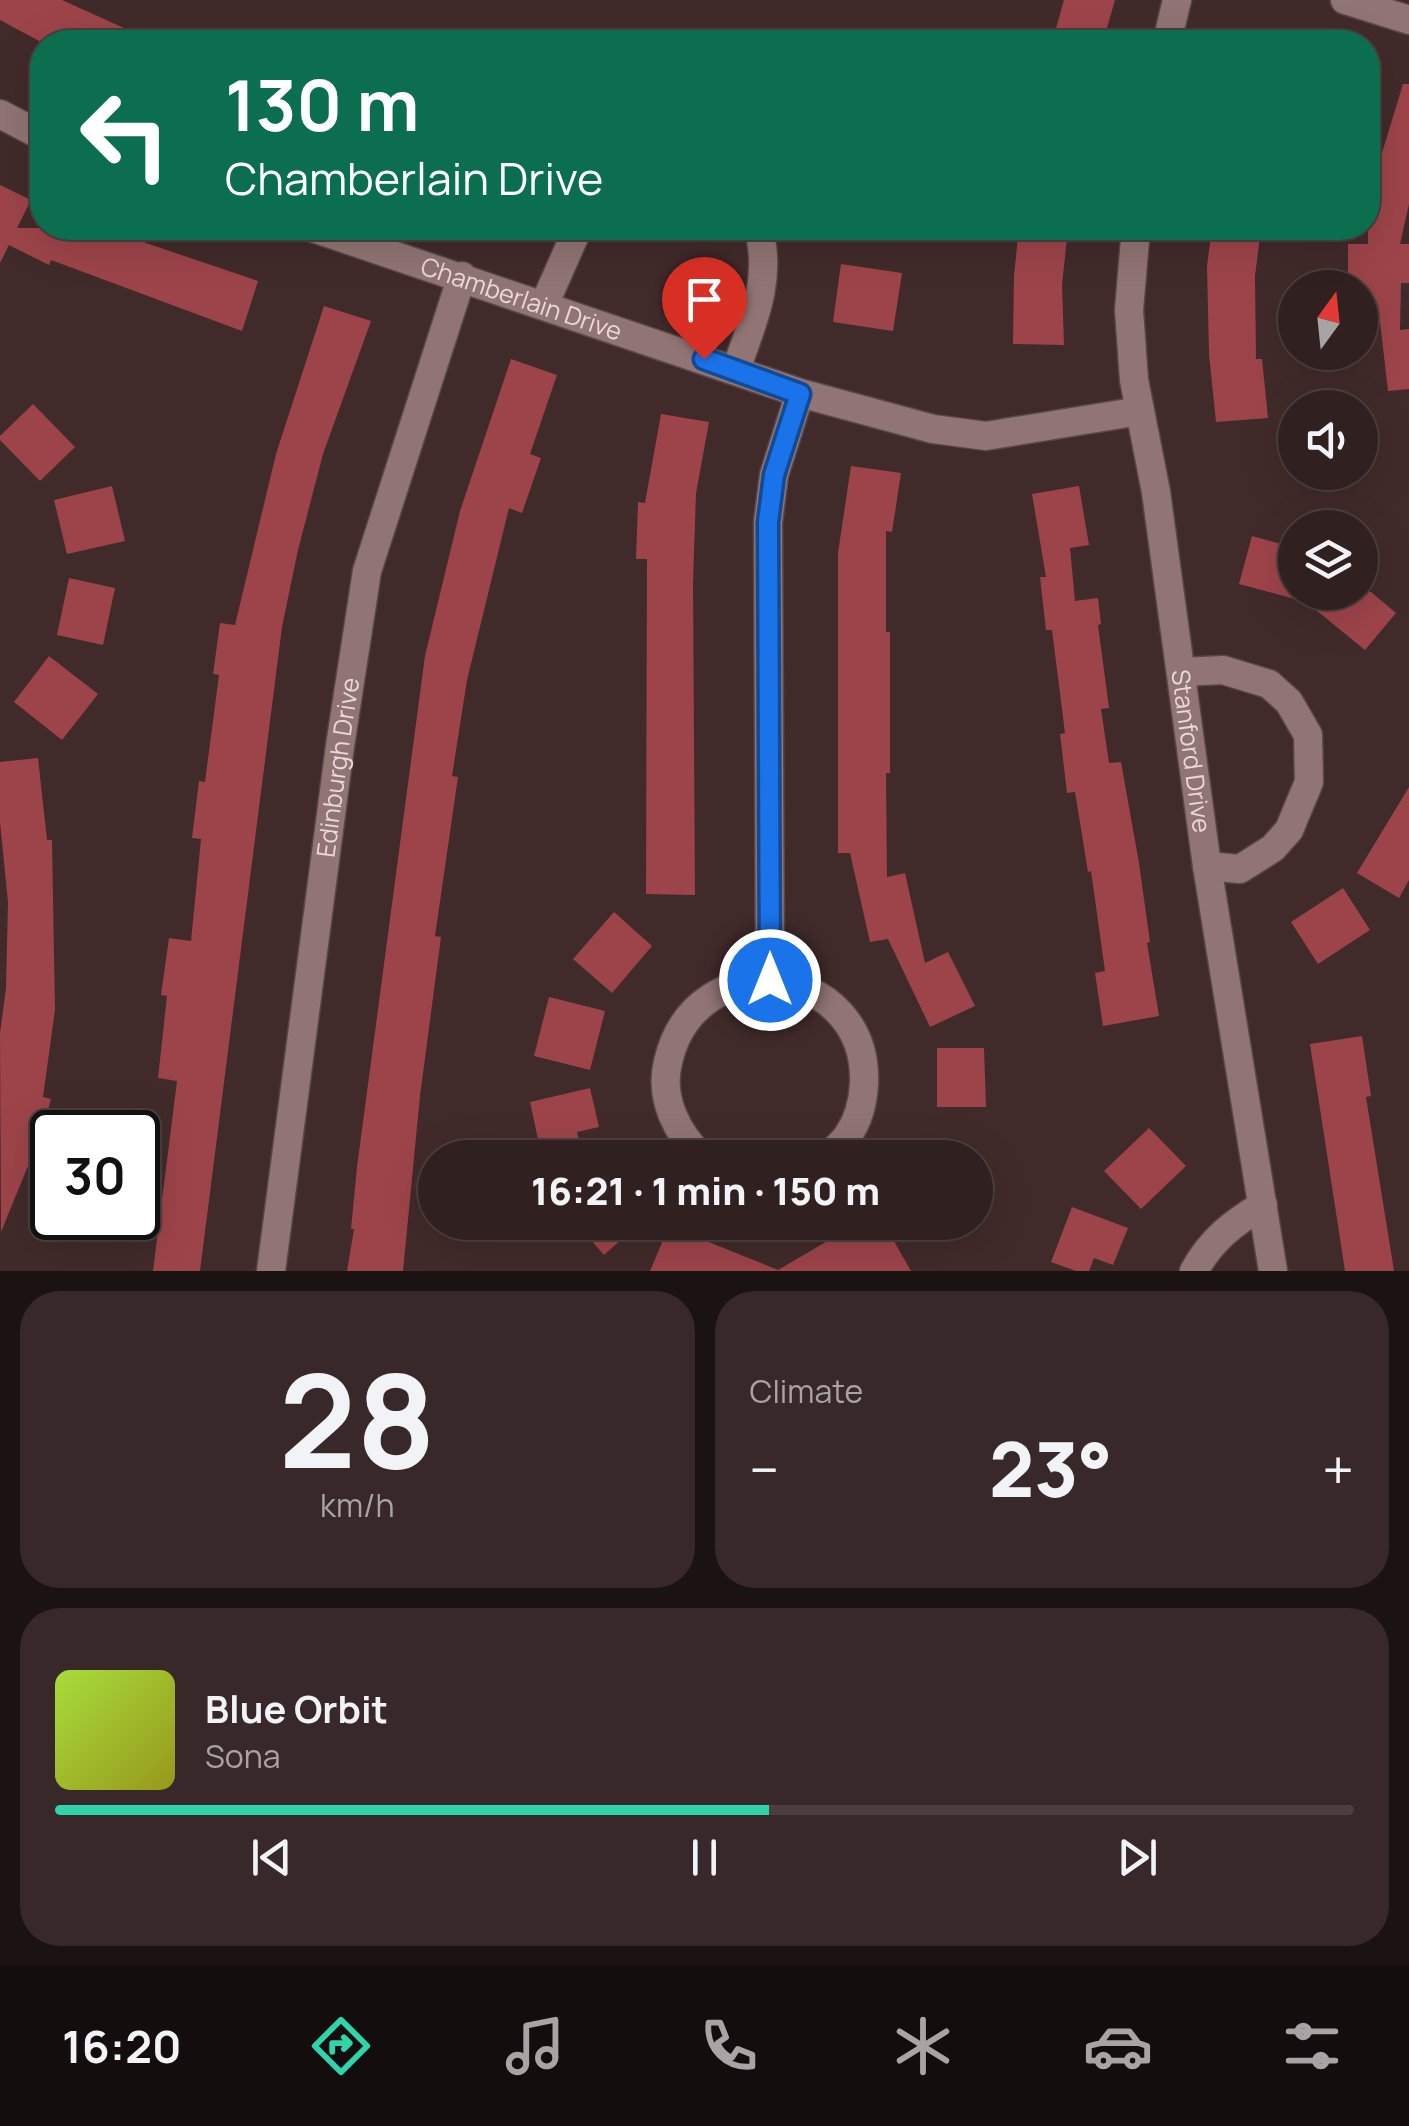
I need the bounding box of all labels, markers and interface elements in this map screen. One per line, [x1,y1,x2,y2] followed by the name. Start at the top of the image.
[225,56,419,152] text: 130 m
[60,70,190,200] icon: left
[225,147,603,209] text: Chamberlain Drive
[416,248,627,348] street label: Chamberlain Drive
[662,257,747,360] pin
[1278,270,1378,370] north arrow
[1278,270,1378,610] map controls
[677,272,732,327] icon: arrive
[1278,390,1378,490] button: sound
[1278,510,1378,610] button: layers
[1163,667,1220,835] street label: Stanford Drive
[308,675,367,859] street label: Edinburgh Drive
[718,928,822,1032] position arrow
[30,1110,160,1240] speed limit sign: 30
[531,1164,880,1216] text: 16:21 · 1 min · 150 m
[279,1329,436,1507] text: 28
[750,1369,863,1413] text: Climate
[989,1417,1112,1520] text: 23°
[750,1431,779,1507] text: −
[1322,1431,1354,1507] text: +
[320,1483,394,1527] text: km/h
[205,1682,388,1734] text: Blue Orbit
[205,1734,280,1778] text: Sona
[244,1830,299,1885] icon: previous
[677,1830,732,1885] icon: pause
[1110,1830,1165,1885] icon: next
[306,2011,376,2081] icon: directions
[500,2011,570,2081] icon: music
[694,2011,764,2081] icon: phone
[888,2011,958,2081] icon: climate
[1083,2011,1153,2081] icon: car
[1277,2011,1347,2081] icon: filters
[62,2015,182,2077] text: 16:20

